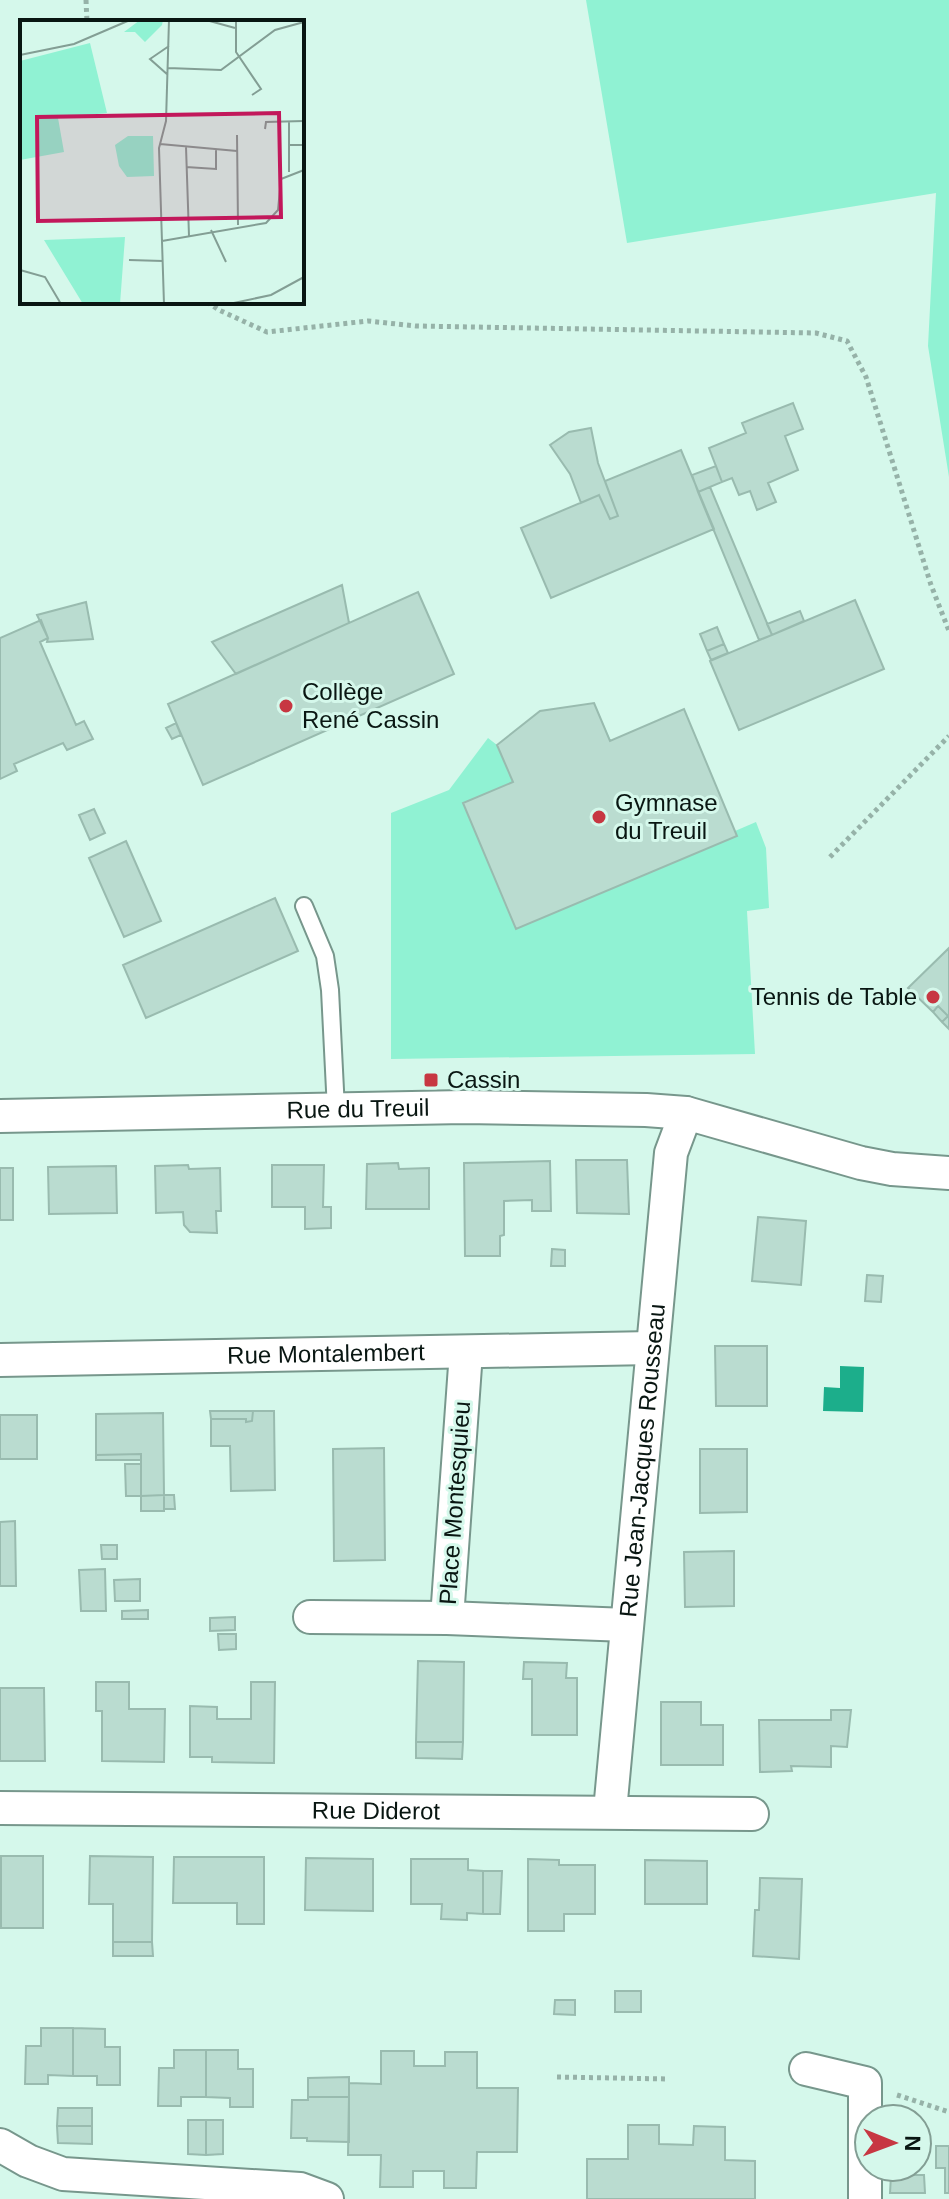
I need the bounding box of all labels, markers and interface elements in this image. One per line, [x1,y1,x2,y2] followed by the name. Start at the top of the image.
[20,20,304,304] inset map
[302,678,439,733] place label: Collège René Cassin
[277,697,295,715] marker: Collège René Cassin
[615,789,718,844] place label: Gymnase du Treuil
[590,808,608,826] marker: Gymnase du Treuil
[751,983,917,1010] place label: Tennis de Table
[924,988,942,1006] marker: Tennis de Table
[447,1066,520,1093] place label: Cassin
[422,1071,440,1089] marker: Cassin
[286,1094,430,1123] street label: Rue du Treuil
[614,1302,670,1619] street label: Rue Jean-Jacques Rousseau
[227,1338,425,1369] street label: Rue Montalembert
[434,1400,475,1606] street label: Place Montesquieu
[312,1796,441,1825] street label: Rue Diderot
[853,2103,933,2183] north arrow
[900,2135,925,2152] text: N

